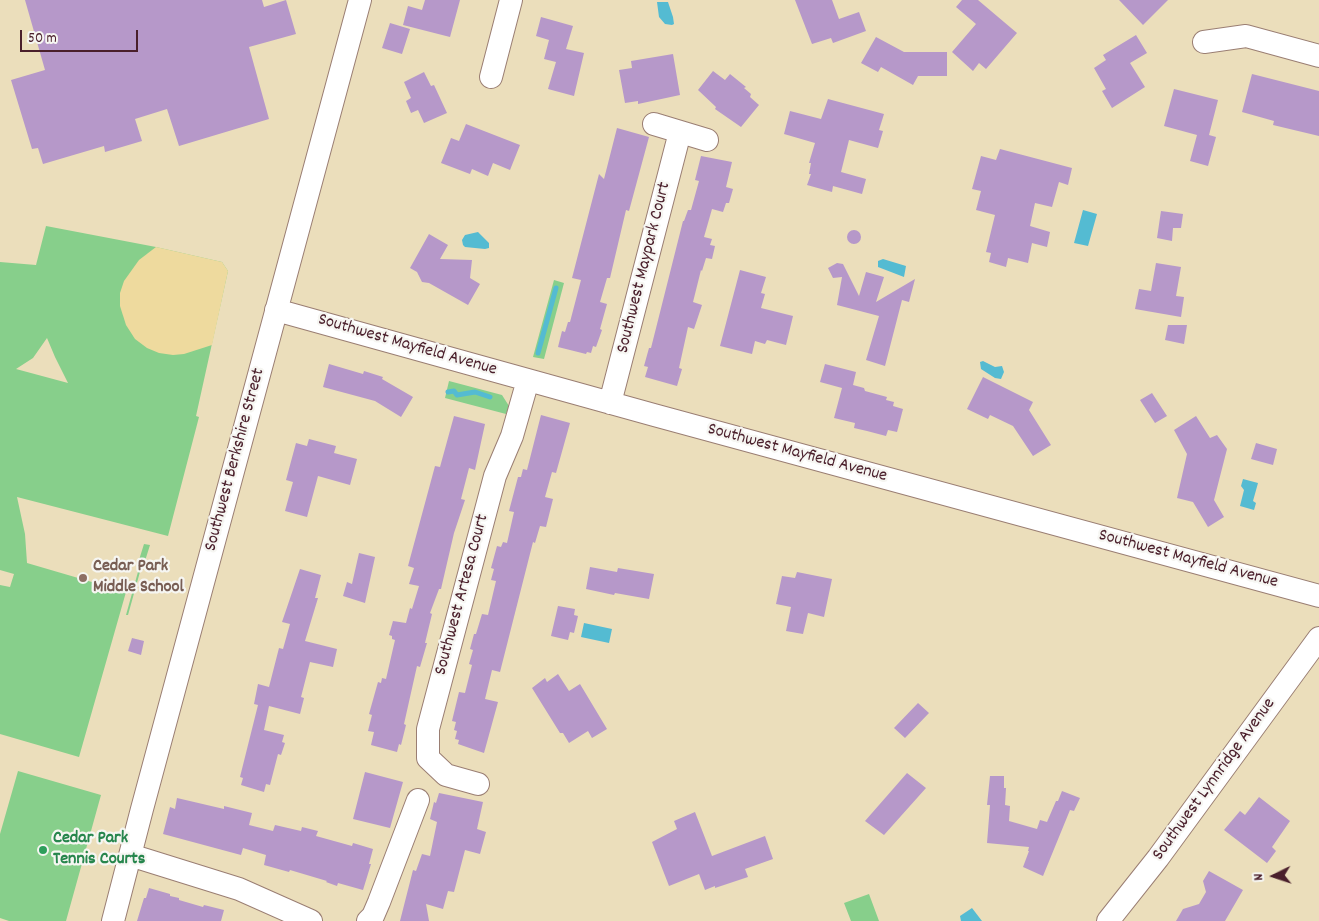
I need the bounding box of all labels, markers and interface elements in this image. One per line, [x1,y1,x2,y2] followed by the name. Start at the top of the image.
[22,20,140,52] scale bar
[28,28,57,50] text: 50 m
[613,180,677,356] street label: Southwest Maypark Court
[315,310,499,382] street label: Southwest Mayfield Avenue
[201,366,271,554] street label: Southwest Berkshire Street
[705,420,889,488] street label: Southwest Mayfield Avenue
[431,512,495,678] street label: Southwest Artesa Court
[1096,526,1280,594] street label: Southwest Mayfield Avenue
[93,557,184,600] place label: Cedar Park Middle School
[77,572,89,584] marker: Cedar Park Middle School
[1149,695,1281,865] street label: Southwest Lynnridge Avenue
[53,829,145,872] place label: Cedar Park Tennis Courts
[37,844,49,856] marker: Cedar Park Tennis Courts
[1249,851,1299,901] north arrow
[1249,873,1269,881] text: N

